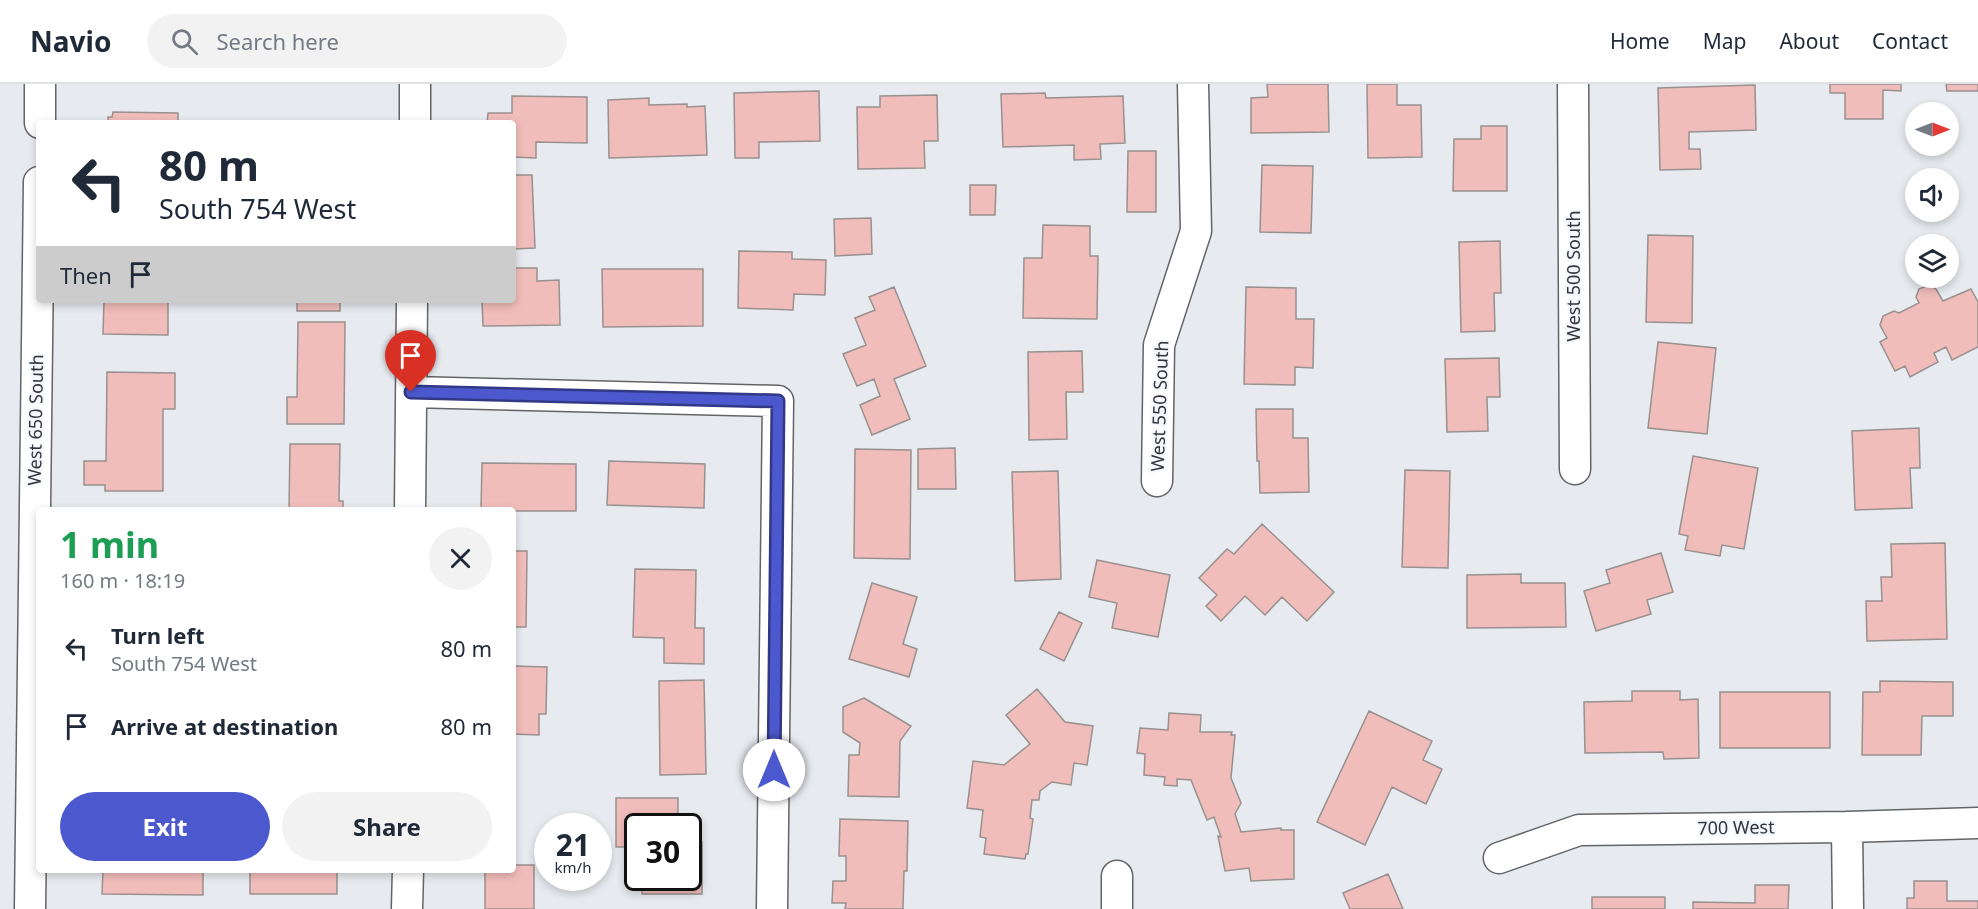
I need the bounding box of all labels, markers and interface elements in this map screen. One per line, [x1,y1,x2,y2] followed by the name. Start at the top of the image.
[147,14,567,68] search box
[30,22,111,60] text: Navio
[168,25,201,58] icon: search
[216,26,339,56] text: Search here
[1610,27,1670,55] text: Home
[1703,27,1746,55] text: Map
[1779,27,1839,55] text: About
[1872,27,1948,55] text: Contact
[1905,102,1959,156] north arrow
[1905,102,1959,288] map controls
[159,136,259,193] text: 80 m
[60,144,138,222] icon: left
[1905,168,1959,222] button: sound
[159,190,356,227] text: South 754 West
[1561,210,1585,342] street label: West 500 South
[1905,234,1959,288] button: layers
[124,258,157,291] icon: arrive
[60,260,112,290] text: Then
[385,330,436,392] pin
[394,339,427,372] icon: arrive
[1145,340,1173,472] street label: West 550 South
[22,354,48,486] street label: West 650 South
[60,520,159,569] text: 1 min
[429,527,492,590] button: close
[60,567,185,594] text: 160 m · 18:19
[111,620,205,650] text: Turn left
[60,632,93,665] icon: left
[441,633,492,663] text: 80 m
[111,650,257,677] text: South 754 West
[60,710,93,743] icon: arrive
[111,711,338,741] text: Arrive at destination
[441,711,492,741] text: 80 m
[742,738,806,802] position arrow
[60,792,270,861] button: Exit
[282,792,492,861] button: Share
[624,813,702,891] speed limit sign: 30
[1697,814,1775,840] street label: 700 West
[556,824,590,865] text: 21
[555,857,591,877] text: km/h

